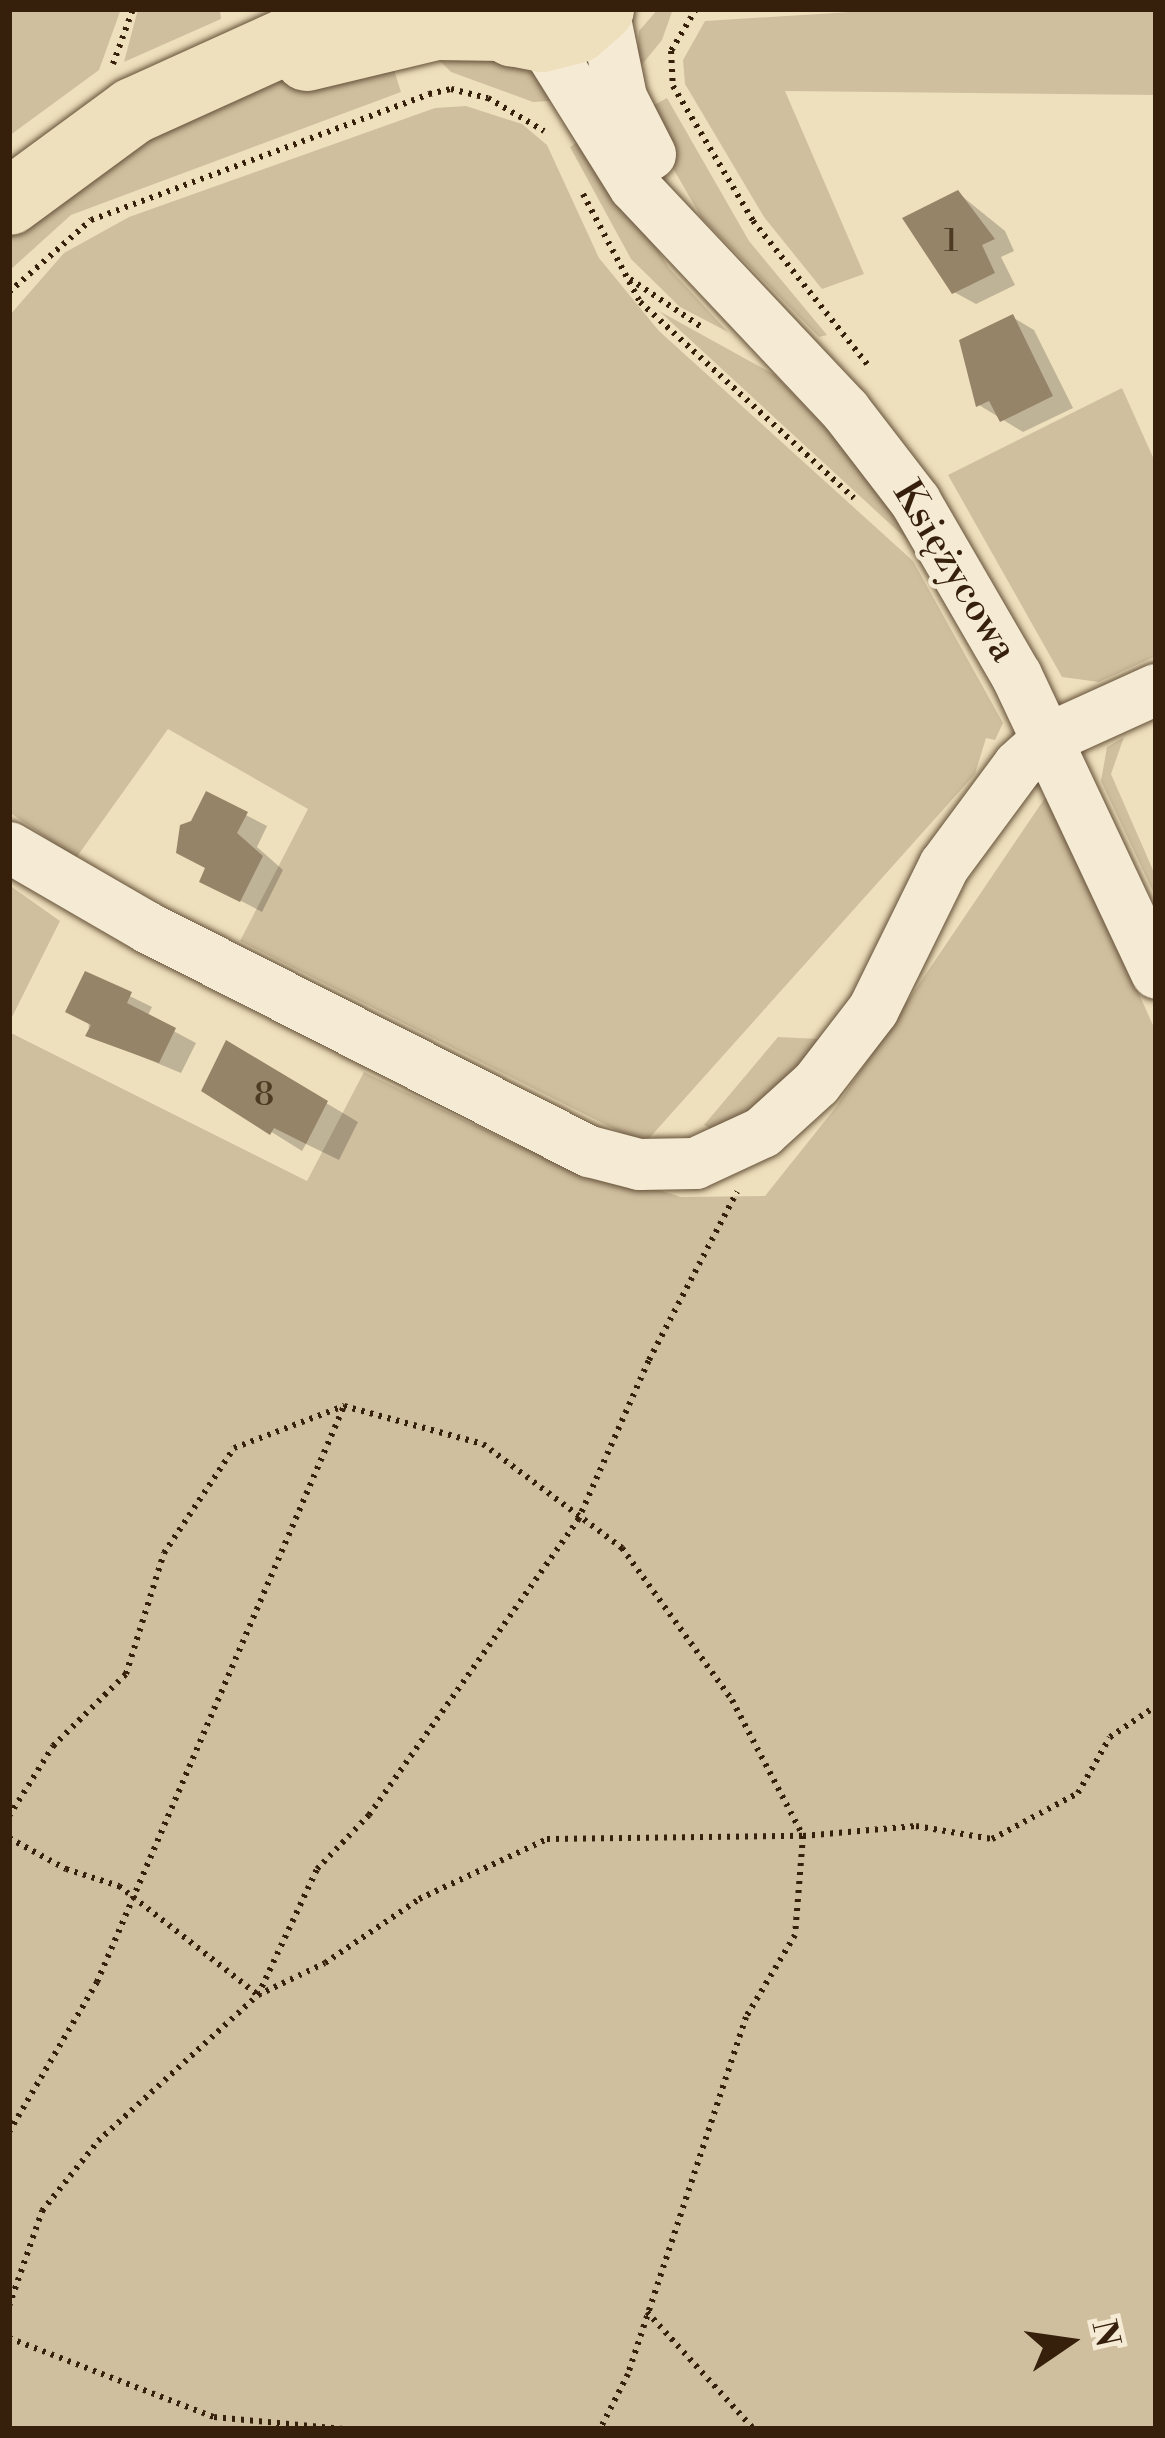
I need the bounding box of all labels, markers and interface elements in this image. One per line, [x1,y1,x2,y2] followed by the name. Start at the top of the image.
[944,222,958,262] house number: 1
[882,473,1026,671] street label: Księżycowa
[254,1076,274,1116] house number: 8
[1009,2282,1129,2402] north arrow
[1082,2316,1127,2351] text: N

